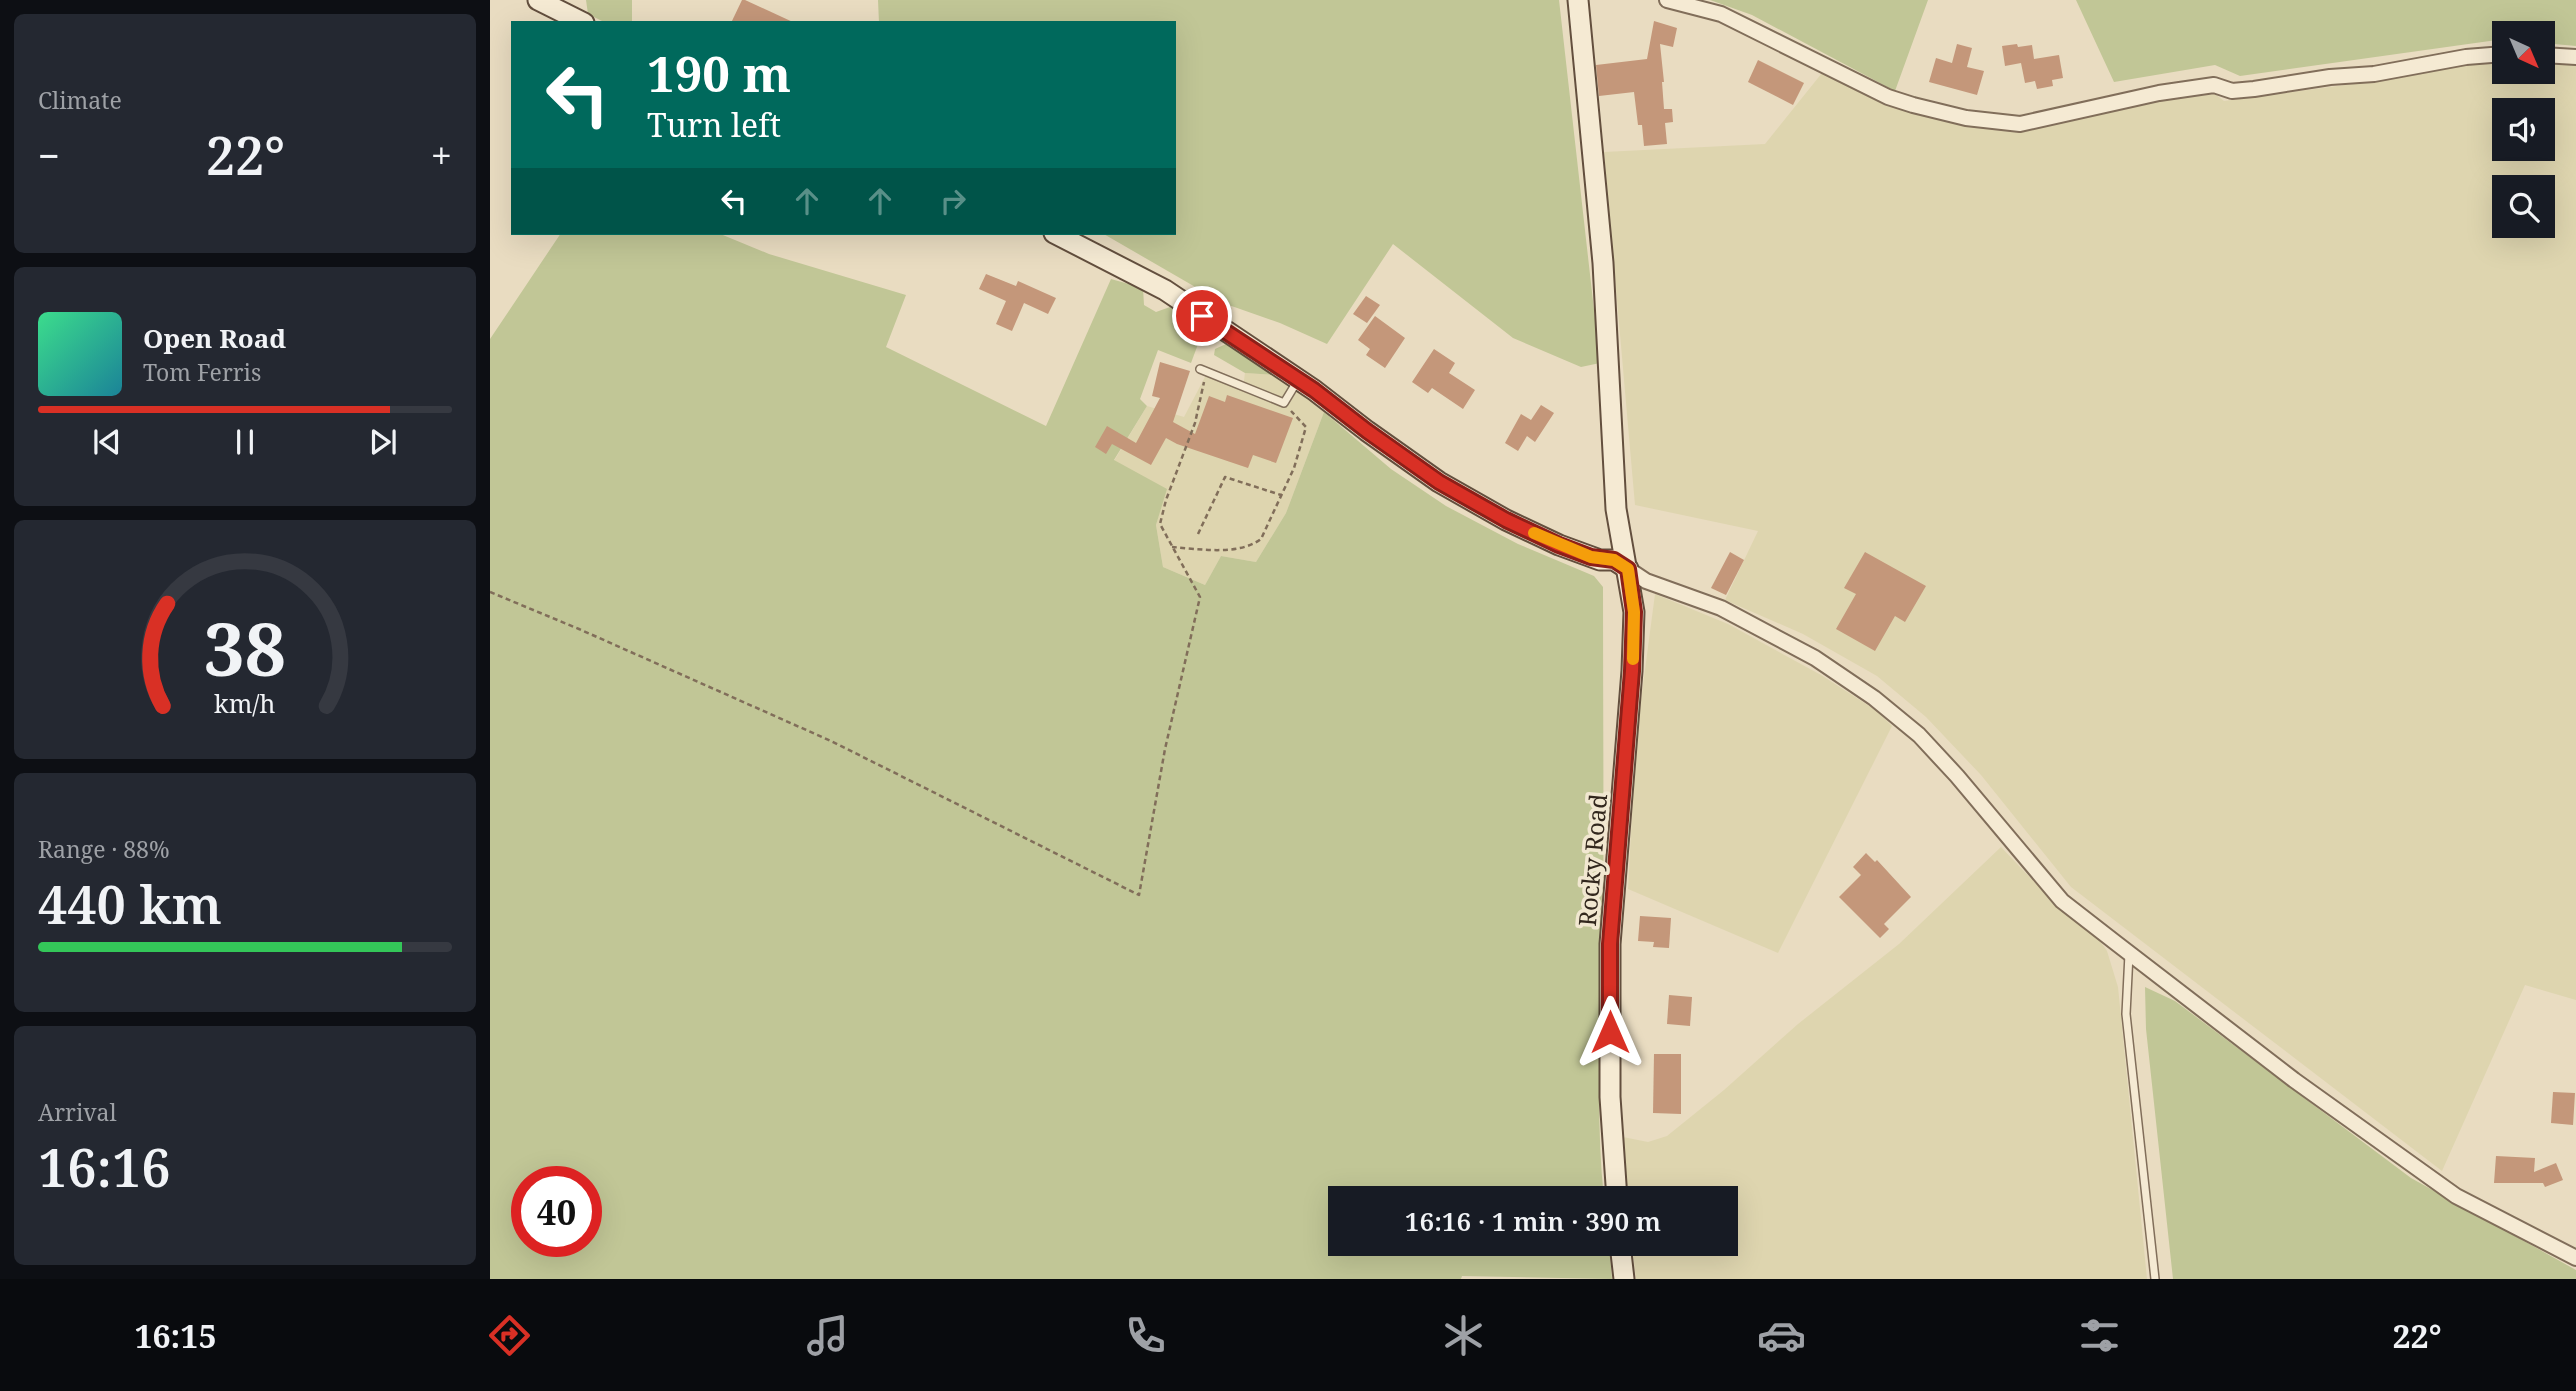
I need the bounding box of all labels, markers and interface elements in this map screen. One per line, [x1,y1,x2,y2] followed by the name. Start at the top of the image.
[2492,21,2555,84] north arrow
[2492,21,2555,238] map controls
[647,40,791,106] text: 190 m
[532,49,623,140] icon: left
[38,84,122,116] text: Climate
[2492,98,2555,161] button: sound
[647,103,781,146] text: Turn left
[206,119,285,190] text: 22°
[38,129,60,181] text: −
[431,129,452,181] text: +
[2492,175,2555,238] button: search
[715,182,753,220] icon: left
[788,182,826,220] icon: ahead
[861,182,899,220] icon: ahead
[934,182,972,220] icon: right
[1172,286,1232,346] pin
[1183,297,1221,335] icon: arrive
[143,320,286,356] text: Open Road
[143,356,261,388] text: Tom Ferris
[88,423,126,461] icon: previous
[226,423,264,461] icon: pause
[364,423,402,461] icon: next
[204,598,286,697] text: 38
[214,685,276,719] text: km/h
[1570,792,1614,928] street label: Rocky Road
[38,833,170,865] text: Range · 88%
[38,868,222,939] text: 440 km
[1573,995,1647,1069] position arrow
[38,1096,117,1128] text: Arrival
[38,1131,171,1202] text: 16:16
[511,1166,602,1257] speed limit sign: 40
[1405,1203,1661,1239] text: 16:16 · 1 min · 390 m
[485,1311,534,1360] icon: directions
[803,1311,852,1360] icon: music
[1121,1311,1170,1360] icon: phone
[1439,1311,1488,1360] icon: climate
[1757,1311,1806,1360] icon: car
[2075,1311,2124,1360] icon: filters
[134,1314,216,1357] text: 16:15
[2393,1314,2441,1357] text: 22°

